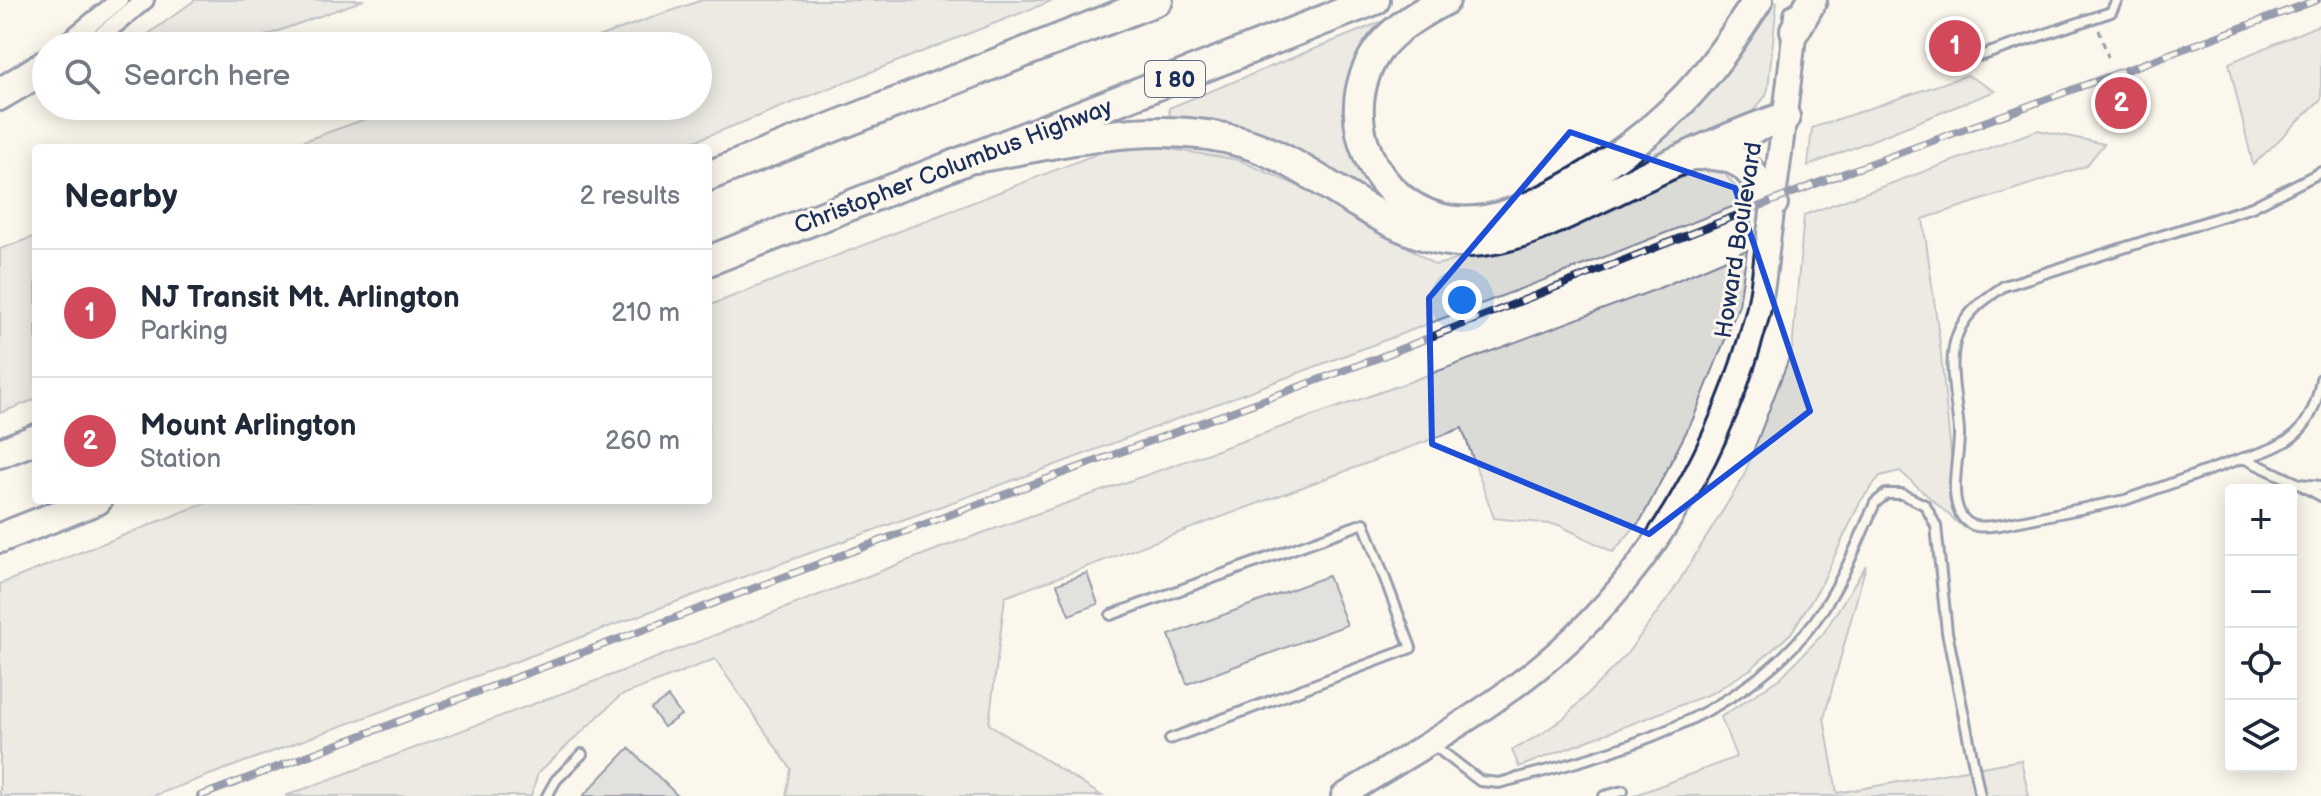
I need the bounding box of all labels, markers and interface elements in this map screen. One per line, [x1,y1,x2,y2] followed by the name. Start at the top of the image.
[1929,16,1981,76] pin: 1
[32,32,712,120] search box
[60,54,104,98] icon: search
[124,58,290,94] text: Search here
[1145,61,1205,97] road number: I 80
[2095,73,2147,133] pin: 2
[790,92,1116,241] street label: Christopher Columbus Highway
[1709,140,1768,340] street label: Howard Boulevard
[64,176,178,217] text: Nearby
[580,181,680,212] text: 2 results
[140,280,460,316] text: NJ Transit Mt. Arlington
[1442,280,1482,320] your location
[85,298,95,329] text: 1
[611,298,680,329] text: 210 m
[140,316,228,347] text: Parking
[140,408,356,444] text: Mount Arlington
[82,426,98,457] text: 2
[605,426,680,457] text: 260 m
[140,444,221,475] text: Station
[2225,484,2297,772] map controls
[2225,484,2297,556] button: +
[2225,556,2297,628] button: −
[2225,628,2297,700] button: locate
[2225,700,2297,772] button: layers

